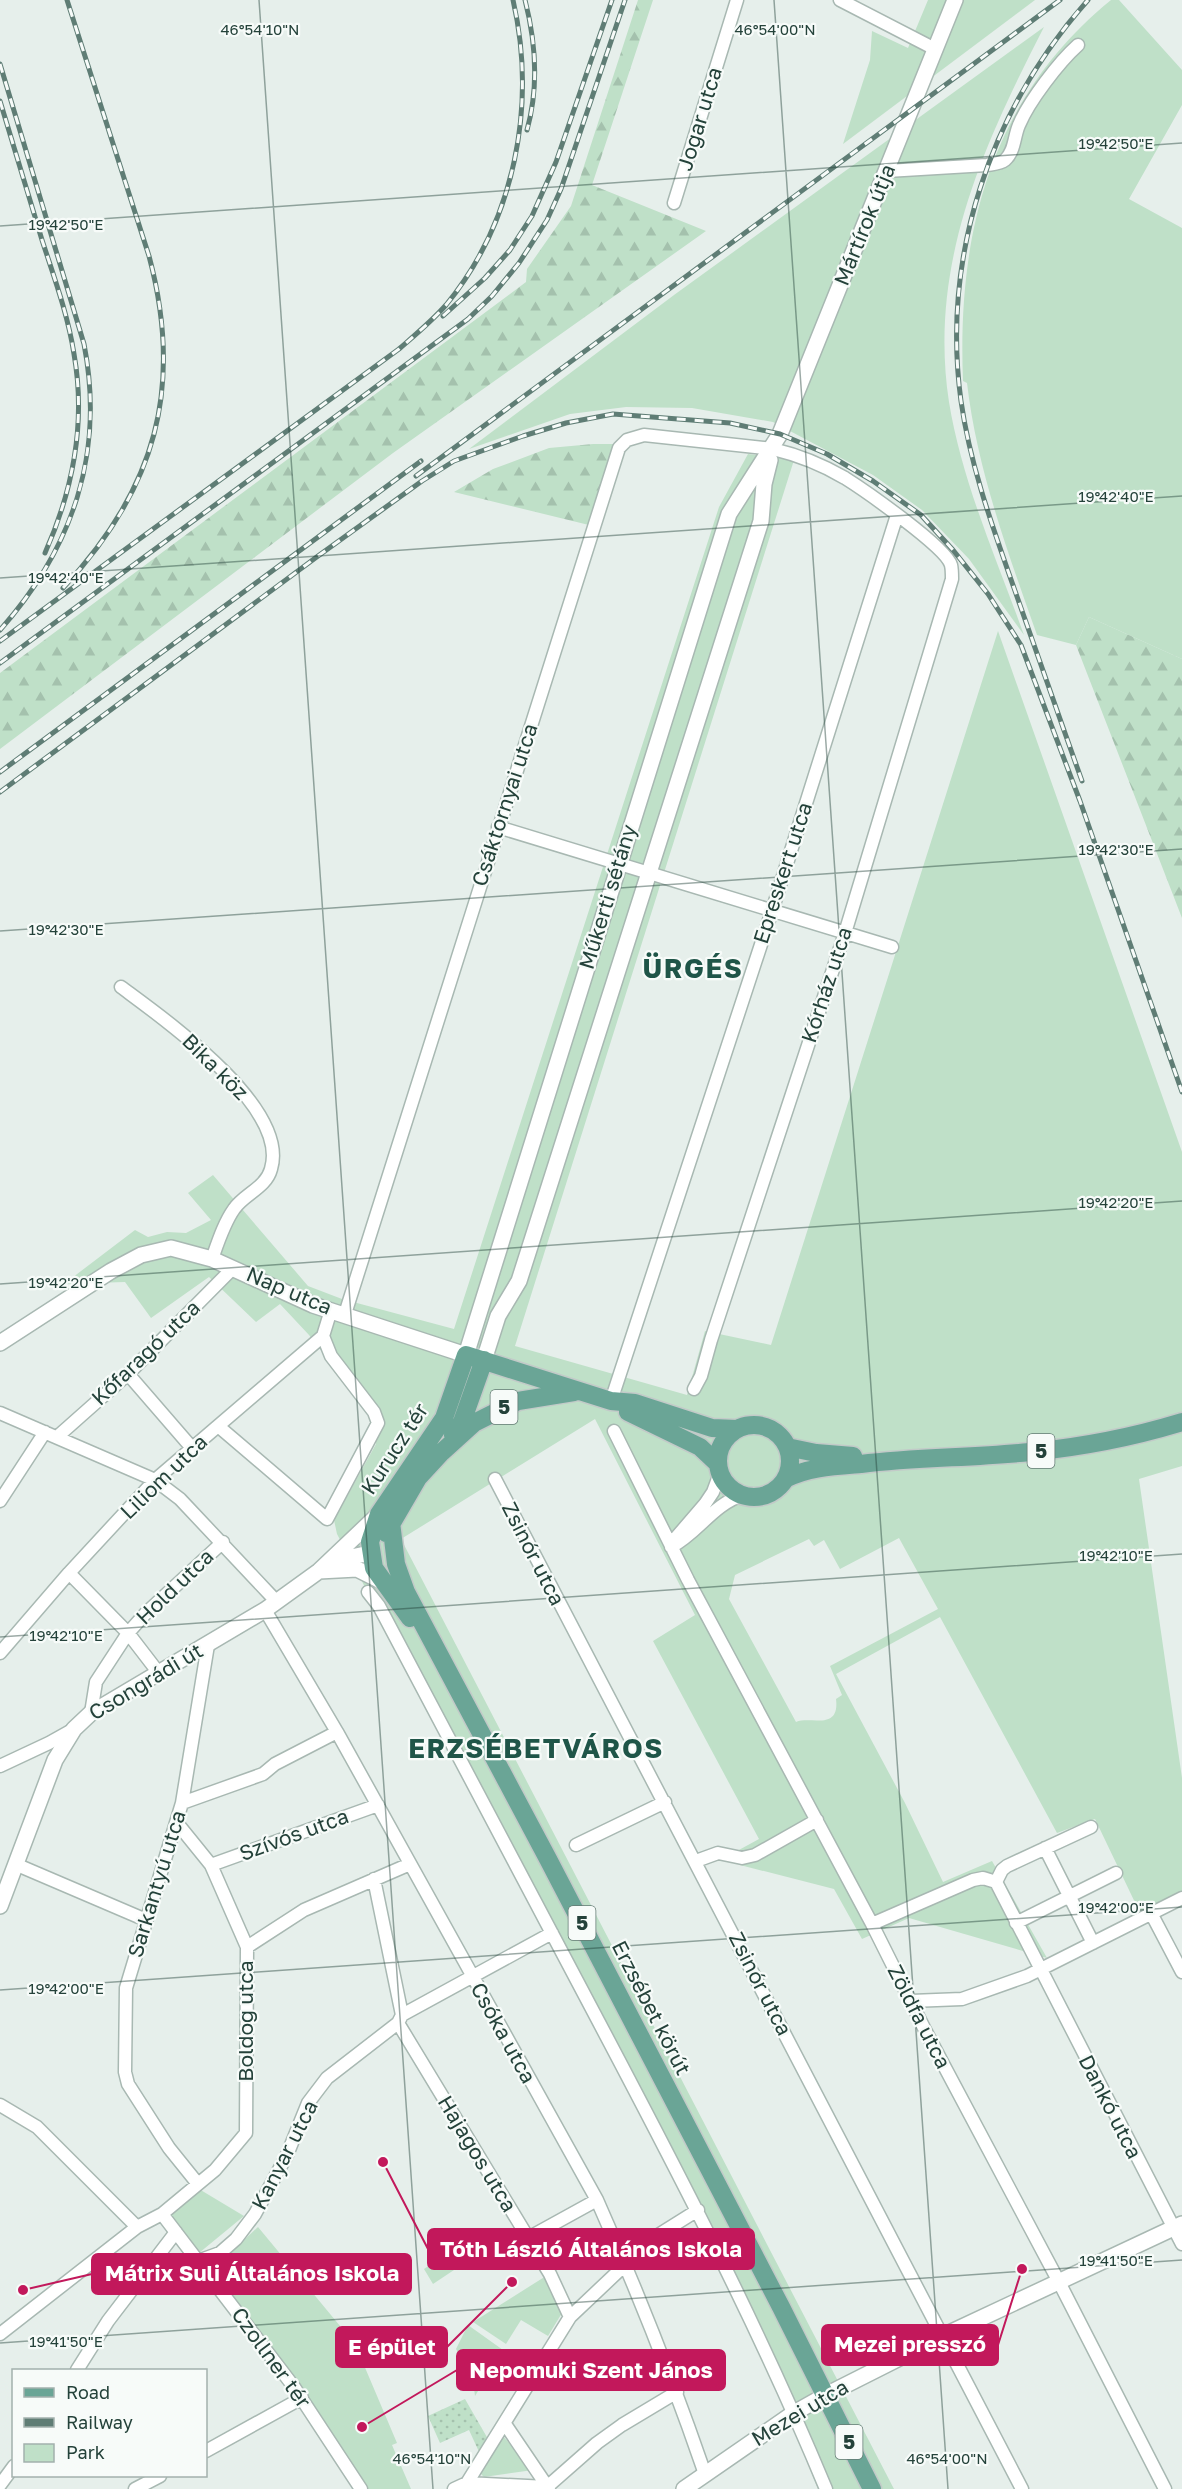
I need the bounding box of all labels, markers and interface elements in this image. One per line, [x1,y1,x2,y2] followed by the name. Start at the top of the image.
[220,20,300,38] text: 46°54'10"N
[734,20,816,38] text: 46°54'00"N
[671,64,727,174] street label: Jogar utca
[1078,134,1154,152] text: 19°42'50"E
[828,160,900,289] street label: Mártírok útja
[28,215,104,233] text: 19°42'50"E
[1078,487,1154,505] text: 19°42'40"E
[28,568,104,586] text: 19°42'40"E
[465,720,543,889] street label: Csáktornyai utca
[747,799,817,947] street label: Epreskert utca
[573,821,641,972] street label: Műkerti sétány
[1078,840,1154,858] text: 19°42'30"E
[28,920,104,938] text: 19°42'30"E
[795,924,857,1046] street label: Kórház utca
[643,952,743,984] district label: ÜRGÉS
[177,1028,254,1105] street label: Bika köz
[1078,1193,1154,1211] text: 19°42'20"E
[243,1260,336,1320] street label: Nap utca
[28,1273,104,1291] text: 19°42'20"E
[86,1294,205,1410] street label: Kőfaragó utca
[490,1390,518,1424] road number: 5
[355,1398,433,1499] street label: Kurucz tér
[114,1428,212,1524] street label: Liliom utca
[1028,1434,1054,1468] road number: 5
[497,1497,571,1610] street label: Zsinór utca
[130,1543,218,1630] street label: Hold utca
[1079,1546,1153,1564] text: 19°42'10"E
[29,1626,103,1644] text: 19°42'10"E
[84,1637,207,1725] street label: Csongrádi út
[408,1732,664,1764] district label: ERZSÉBETVÁROS
[236,1802,352,1866] street label: Szívós utca
[121,1807,191,1961] street label: Sarkantyú utca
[1078,1898,1154,1916] text: 19°42'00"E
[568,1906,596,1940] road number: 5
[724,1927,798,2040] street label: Zsinór utca
[607,1936,697,2079] street label: Erzsébet körút
[232,1960,258,2082] street label: Boldog utca
[883,1960,957,2073] street label: Zöldfa utca
[466,1978,542,2087] street label: Csóka utca
[28,1979,104,1997] text: 19°42'00"E
[1074,2050,1148,2163] street label: Dankó utca
[433,2090,523,2217] street label: Hajagos utca
[245,2095,323,2214] street label: Kanyar utca
[428,2229,754,2269] callout: Tóth László Általános Iskola
[440,2235,742,2262] text: Tóth László Általános Iskola
[1079,2251,1153,2269] text: 19°41'50"E
[92,2254,411,2294] callout: Mátrix Suli Általános Iskola
[105,2259,399,2286] text: Mátrix Suli Általános Iskola
[227,2302,317,2413] street label: Czollner tér
[822,2325,998,2365] callout: Mezei presszó
[336,2327,447,2367] callout: E épület
[834,2330,986,2357] text: Mezei presszó
[29,2332,103,2350] text: 19°41'50"E
[348,2333,436,2360] text: E épület
[457,2350,725,2390] callout: Nepomuki Szent János
[469,2356,713,2383] text: Nepomuki Szent János
[12,2369,207,2477] legend
[746,2373,853,2451] street label: Mezei utca
[66,2381,110,2403] text: Road
[66,2411,133,2433] text: Railway
[836,2425,862,2459] road number: 5
[66,2441,105,2463] text: Park
[392,2449,472,2467] text: 46°54'10"N
[906,2449,988,2467] text: 46°54'00"N

